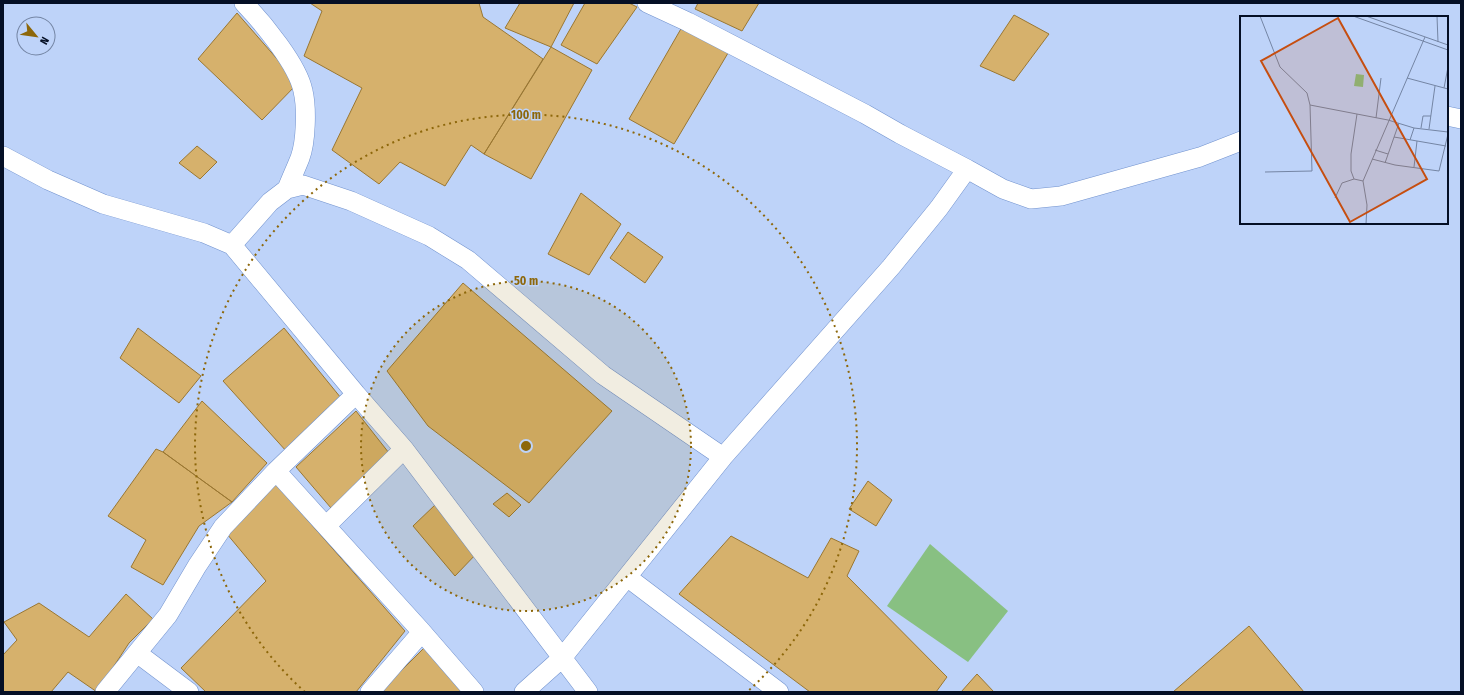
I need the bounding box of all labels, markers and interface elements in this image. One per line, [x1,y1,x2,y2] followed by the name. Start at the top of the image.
[16,16,56,56] north arrow
[1240,16,1448,224] inset map
[37,35,52,47] text: N
[511,108,541,122] text: 100 m
[514,274,538,288] text: 50 m
[519,439,533,453] centre of rings

